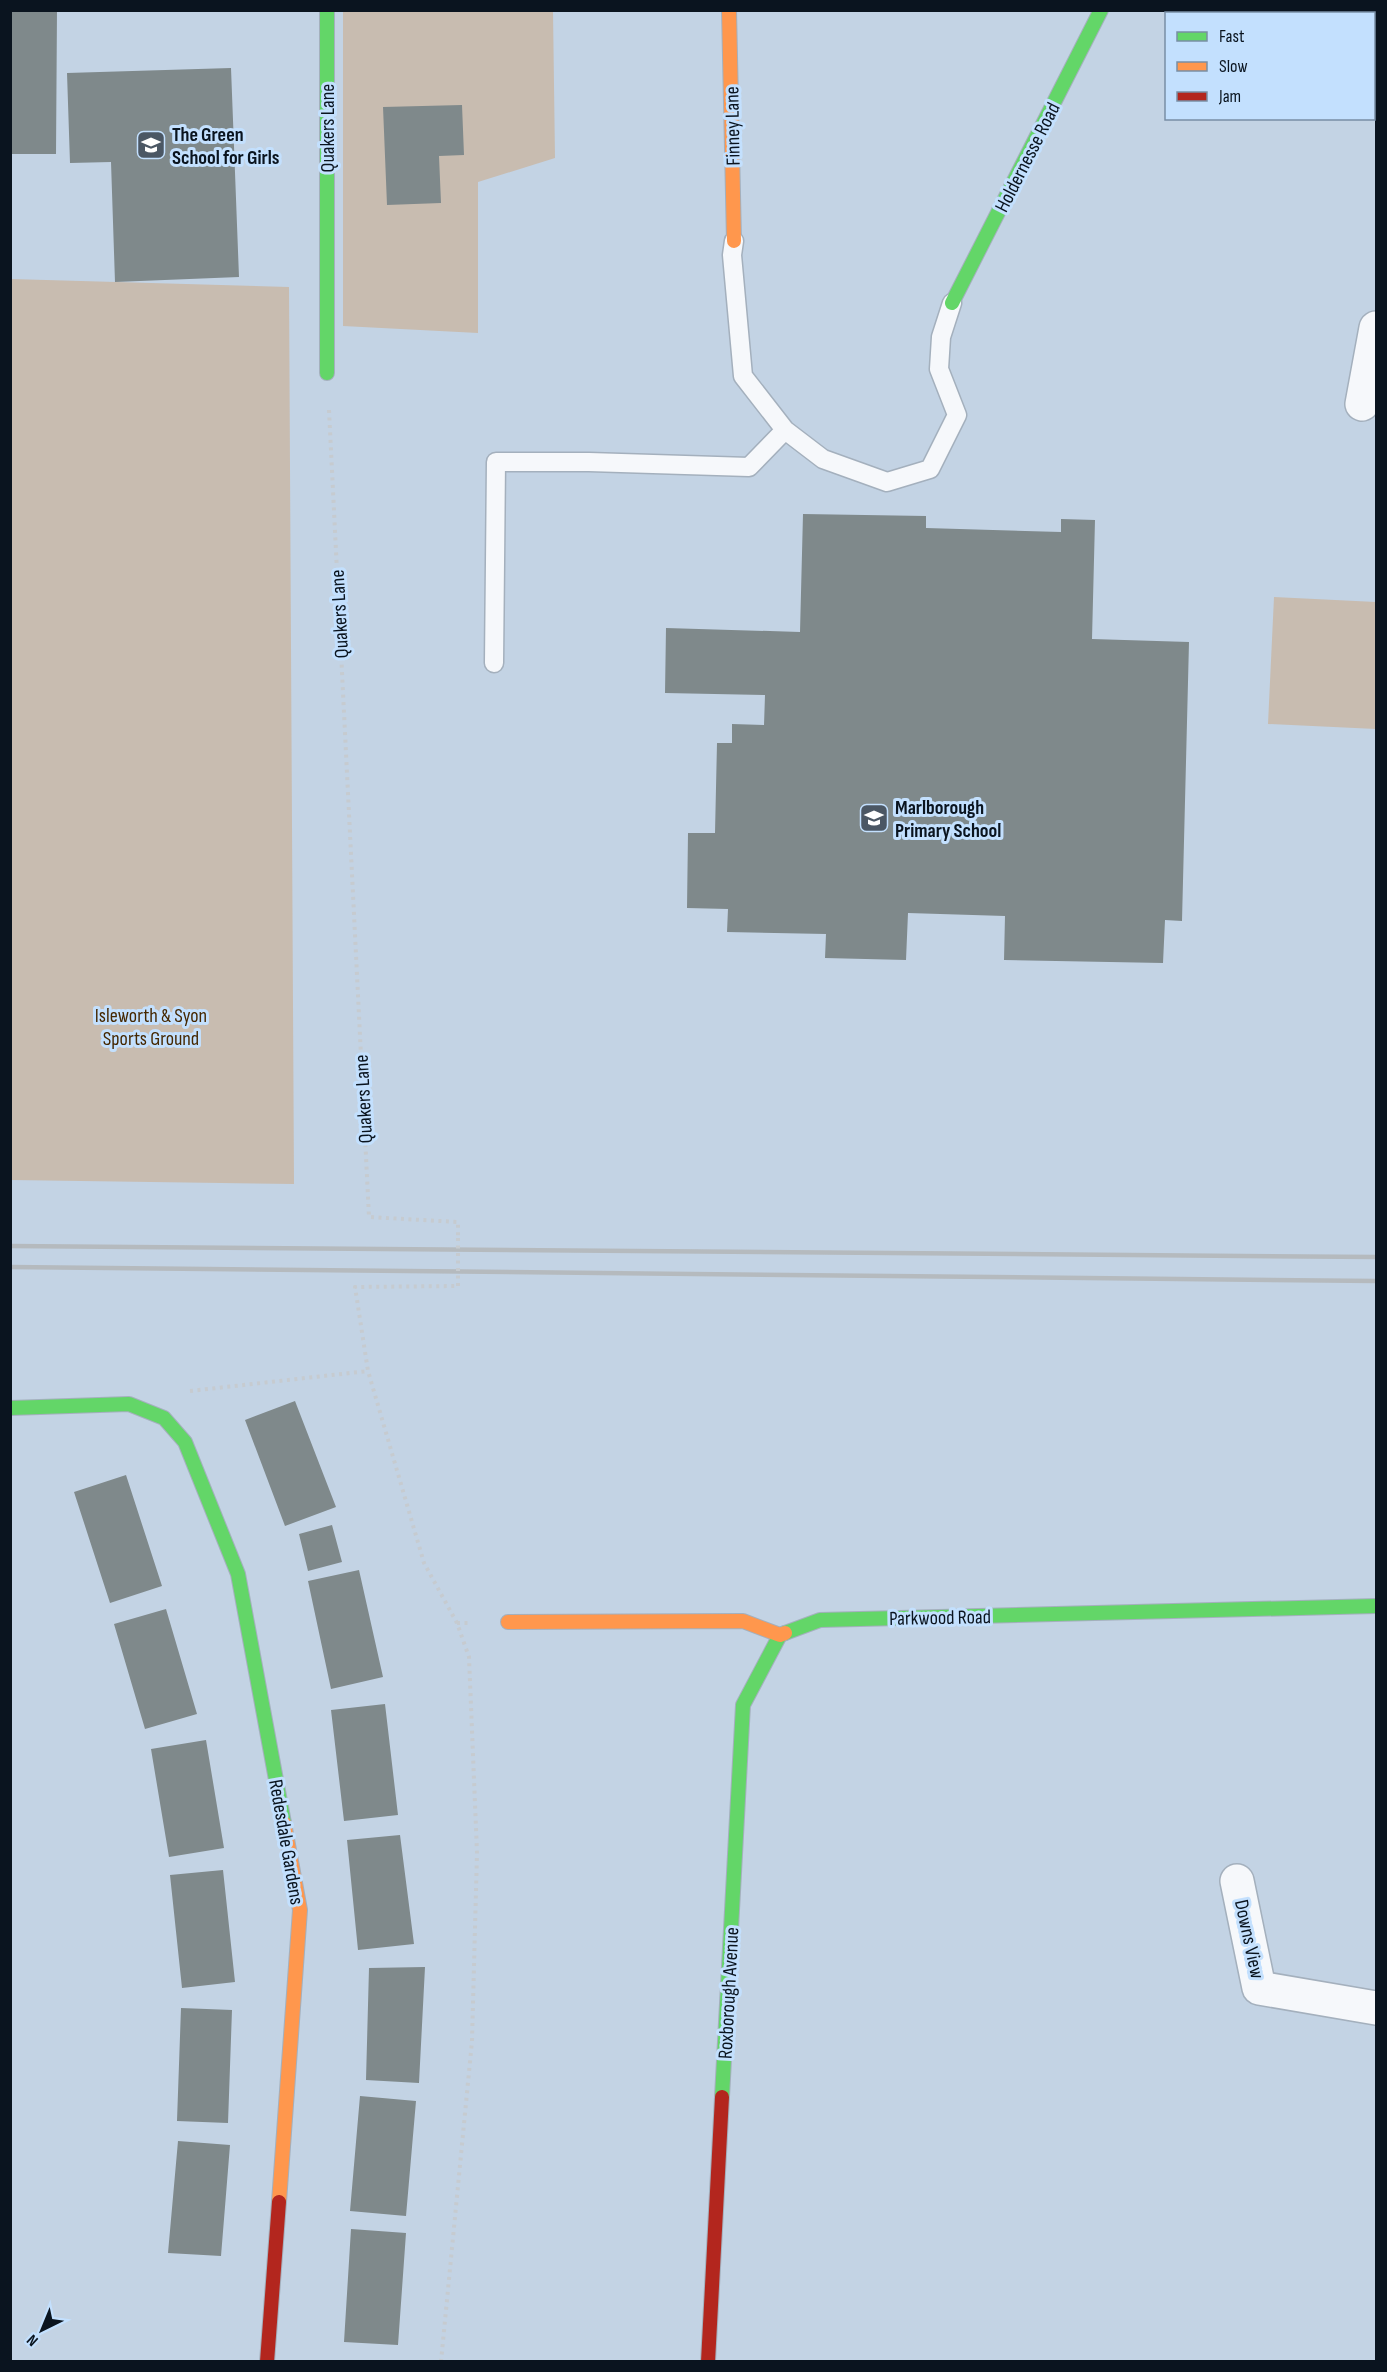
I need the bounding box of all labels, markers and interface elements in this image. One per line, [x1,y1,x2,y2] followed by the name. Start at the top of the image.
[1165,12,1375,120] legend
[1219,26,1245,47] text: Fast
[1219,56,1248,77] text: Slow
[316,84,340,172] street label: Quakers Lane
[720,86,746,166] street label: Finney Lane
[1218,86,1241,107] text: Jam
[990,99,1066,216] street label: Holdernesse Road
[172,123,280,170] place label: The Green School for Girls
[135,129,167,161] school or university icon: The Green School for Girls
[326,569,354,659] street label: Quakers Lane
[895,796,1001,843] place label: Marlborough Primary School
[858,802,890,834] school or university icon: Marlborough Primary School
[95,1004,207,1051] park label: Isleworth & Syon Sports Ground
[350,1054,378,1144] street label: Quakers Lane
[889,1605,991,1631] street label: Parkwood Road
[263,1778,309,1907] street label: Redesdale Gardens
[1229,1898,1269,1981] street label: Downs View
[714,1927,744,2060] street label: Roxborough Avenue
[12,2300,72,2360] north arrow
[23,2330,42,2350] text: N

